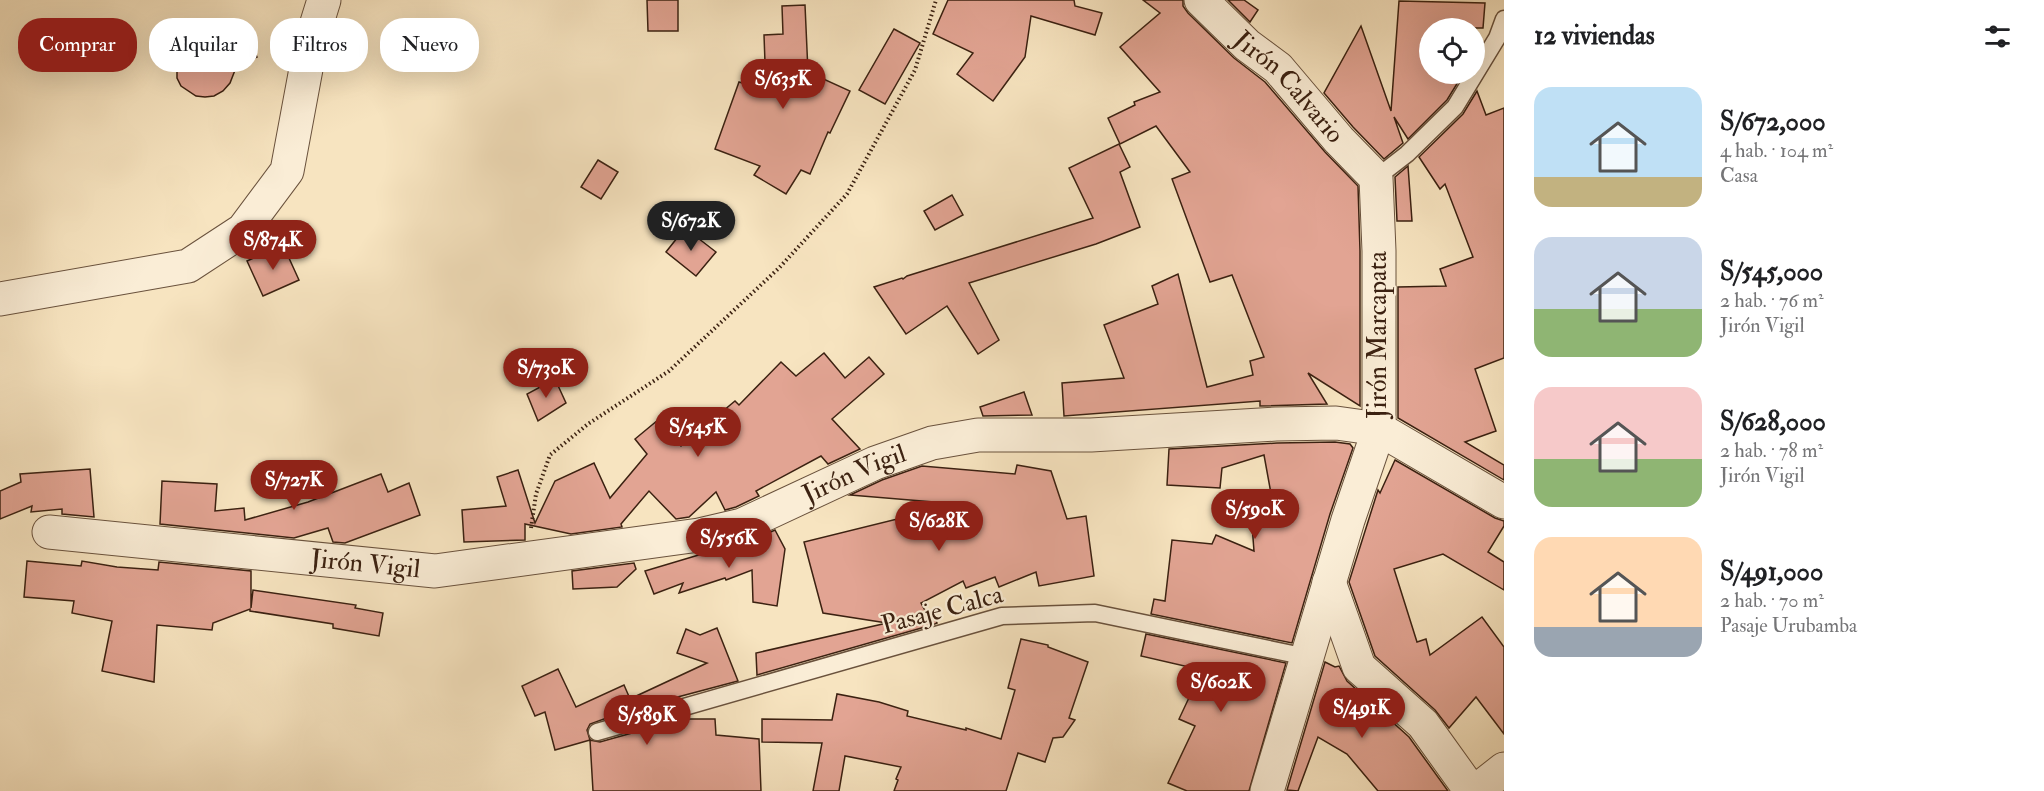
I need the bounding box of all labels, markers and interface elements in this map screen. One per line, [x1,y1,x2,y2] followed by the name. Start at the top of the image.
[18,18,137,72] chip: Comprar
[149,18,258,72] chip: Alquilar
[270,18,368,72] chip: Filtros
[380,18,479,72] chip: Nuevo
[1419,18,1485,84] map controls
[1419,18,1485,84] button: locate
[1534,20,1655,52] text: 12 viviendas
[1981,20,2014,53] icon: filters
[1226,24,1351,150] street label: Jirón Calvario
[734,59,832,110] pin: S/635K
[755,66,811,91] text: S/635K
[1720,106,1826,138] text: S/672,000
[1582,111,1654,183] icon: home
[1720,138,1833,163] text: 4 hab. · 104 m²
[1720,163,1758,188] text: Casa
[642,201,740,252] pin: S/672K
[661,208,721,233] text: S/672K
[224,220,322,271] pin: S/874K
[243,227,303,252] text: S/874K
[1362,251,1395,420] street label: Jirón Marcapata
[1720,256,1823,288] text: S/545,000
[1582,261,1654,333] icon: home
[1720,288,1824,313] text: 2 hab. · 76 m²
[1720,313,1805,338] text: Jirón Vigil
[497,348,595,399] pin: S/730K
[517,355,575,380] text: S/730K
[1720,406,1826,438] text: S/628,000
[649,407,747,458] pin: S/545K
[1582,411,1654,483] icon: home
[669,414,727,439] text: S/545K
[796,437,910,511] street label: Jirón Vigil
[1720,438,1823,463] text: 2 hab. · 78 m²
[245,460,343,511] pin: S/727K
[1720,463,1805,488] text: Jirón Vigil
[265,467,323,492] text: S/727K
[1206,489,1304,540] pin: S/590K
[1225,496,1285,521] text: S/590K
[890,501,988,552] pin: S/628K
[909,508,969,533] text: S/628K
[680,518,778,569] pin: S/556K
[700,525,758,550] text: S/556K
[308,542,422,585] street label: Jirón Vigil
[1720,556,1823,588] text: S/491,000
[1582,561,1654,633] icon: home
[878,578,1007,642] street label: Pasaje Calca
[1720,588,1824,613] text: 2 hab. · 70 m²
[1720,613,1857,638] text: Pasaje Urubamba
[1172,662,1270,713] pin: S/602K
[1191,669,1251,694] text: S/602K
[1313,688,1411,739] pin: S/491K
[598,695,696,746] pin: S/589K
[1333,695,1391,720] text: S/491K
[618,702,676,727] text: S/589K

